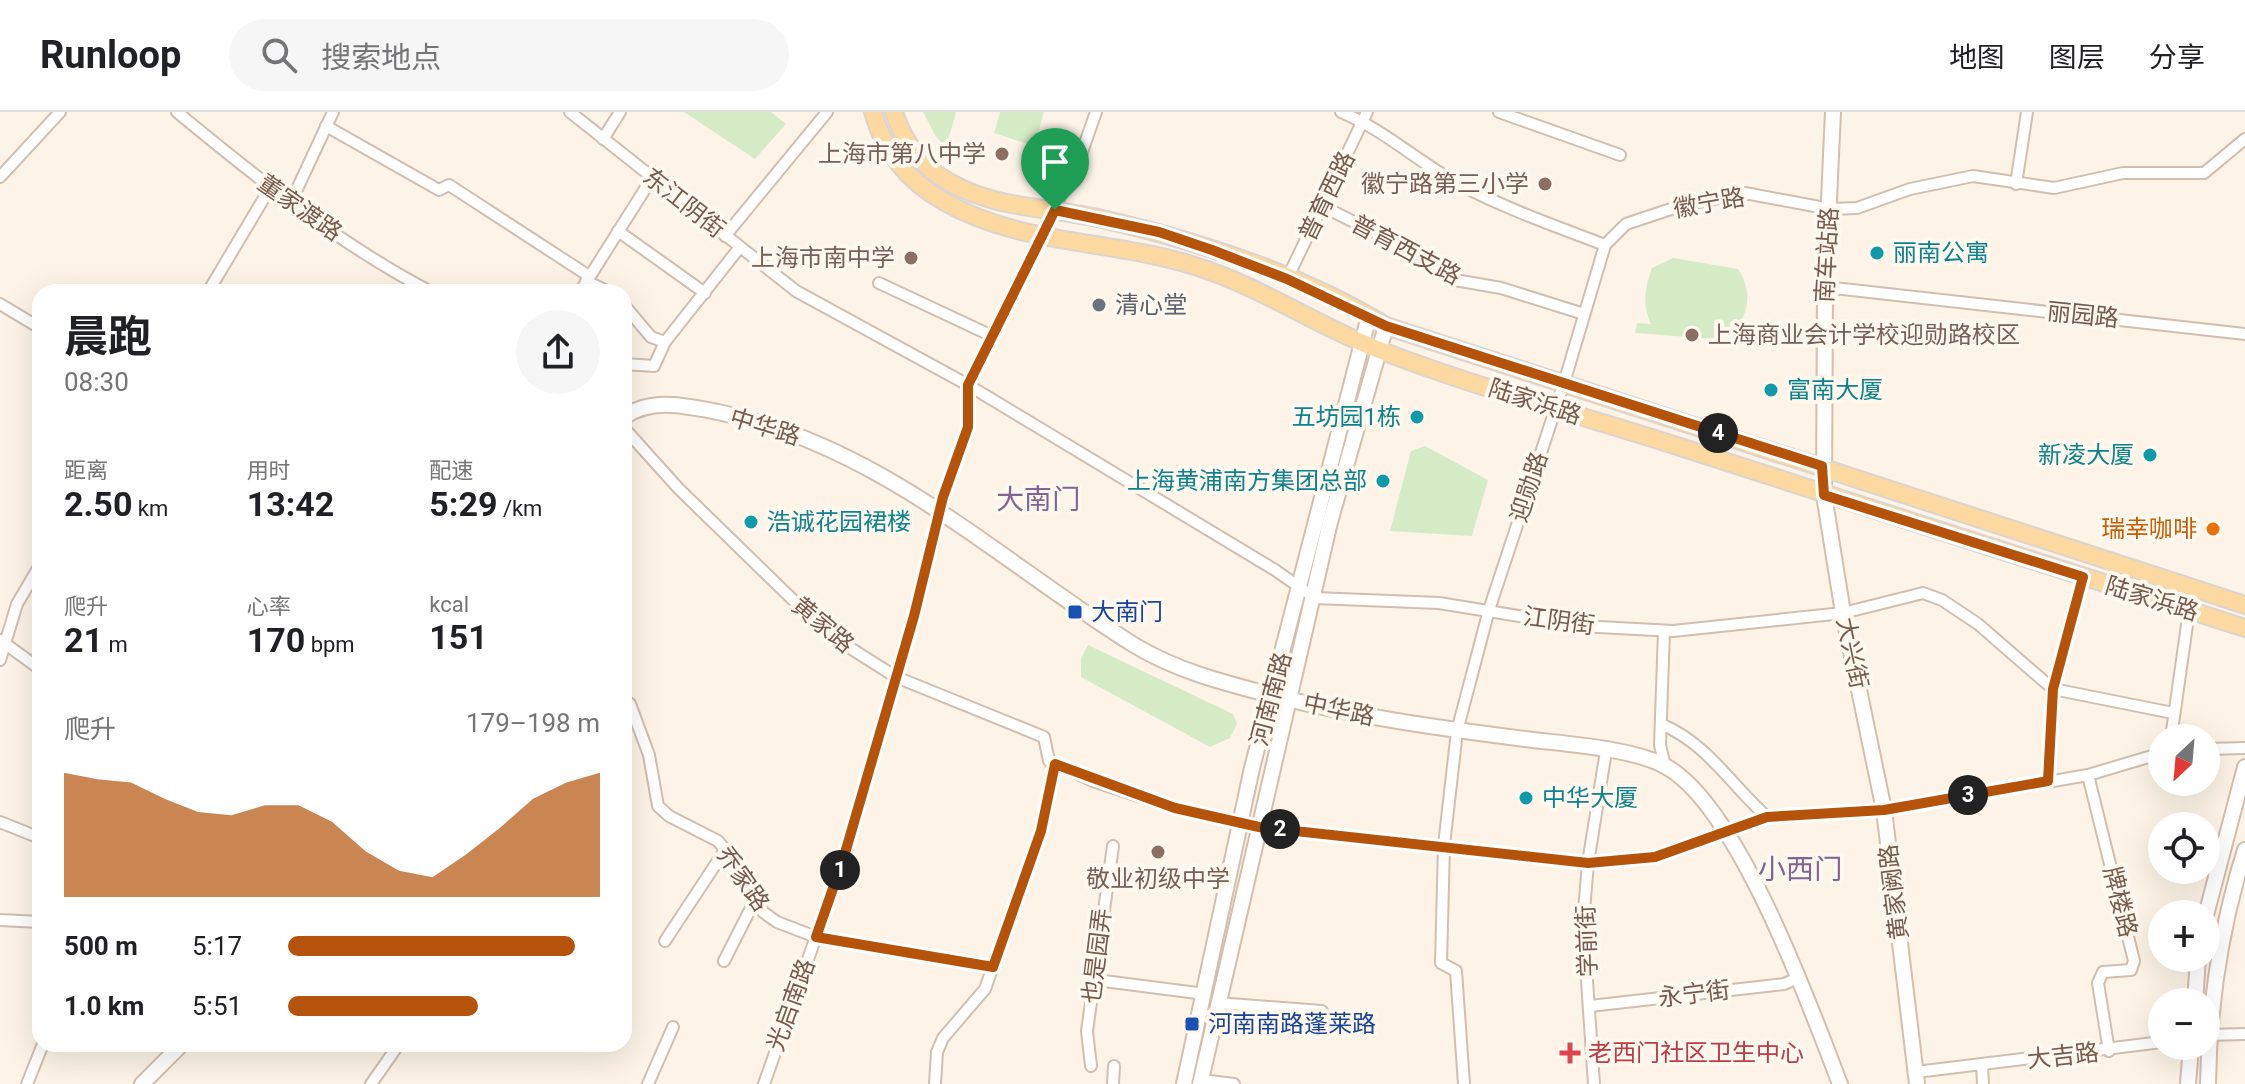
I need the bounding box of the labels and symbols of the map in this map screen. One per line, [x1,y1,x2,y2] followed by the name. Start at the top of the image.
[1021,128,1089,210] pin
[818,140,986,168] place label: 上海市第八中学
[993,145,1011,163] marker: 上海市第八中学
[1293,147,1361,245] street label: 普育西路
[638,162,730,244] street label: 东江阴街
[253,169,347,247] street label: 董家渡路
[1361,170,1529,198] place label: 徽宁路第三小学
[1536,175,1554,193] marker: 徽宁路第三小学
[1671,183,1747,223] street label: 徽宁路
[1811,206,1843,304] street label: 南车站路
[1346,209,1466,291] street label: 普育西支路
[1893,239,1989,267] place label: 丽南公寓
[751,244,895,272] place label: 上海市南中学
[1868,244,1886,262] marker: 丽南公寓
[902,249,920,267] marker: 上海市南中学
[1115,291,1187,319] place label: 清心堂
[1090,296,1108,314] marker: 清心堂
[2046,297,2120,333] street label: 丽园路
[1708,321,2020,349] place label: 上海商业会计学校迎勋路校区
[1683,326,1701,344] marker: 上海商业会计学校迎勋路校区
[1485,374,1585,430] street label: 陆家浜路
[1787,376,1883,404] place label: 富南大厦
[1762,381,1780,399] marker: 富南大厦
[726,403,804,451] street label: 中华路
[1292,403,1401,431] place label: 五坊园1栋
[1408,408,1426,426] marker: 五坊园1栋
[1698,413,1738,453] pin: 4
[2038,441,2134,469] place label: 新凌大厦
[2141,446,2159,464] marker: 新凌大厦
[1505,448,1553,526] street label: 迎勋路
[1127,467,1367,495] place label: 上海黄浦南方集团总部
[1374,472,1392,490] marker: 上海黄浦南方集团总部
[996,483,1080,516] district label: 大南门
[767,508,911,536] place label: 浩诚花园裙楼
[742,513,760,531] marker: 浩诚花园裙楼
[2101,515,2197,543] place label: 瑞幸咖啡
[2204,520,2222,538] marker: 瑞幸咖啡
[2102,572,2202,626] street label: 陆家浜路
[786,591,860,659] street label: 黄家路
[1091,598,1163,626] place label: 大南门
[1521,602,1597,640] street label: 江阴街
[1066,603,1084,621] marker: 大南门
[1831,615,1873,691] street label: 大兴街
[1245,649,1297,749] street label: 河南南路
[1301,689,1377,731] street label: 中华路
[2148,724,2220,796] north arrow
[1948,775,1988,815] pin: 3
[1542,784,1638,812] place label: 中华大厦
[1517,789,1535,807] marker: 中华大厦
[1260,809,1300,849] pin: 2
[711,841,775,917] street label: 乔家路
[1149,843,1167,861] marker: 敬业初级中学
[1874,843,1914,941] street label: 黄家阙路
[820,850,860,890] pin: 1
[1758,853,1842,886] district label: 小西门
[2098,864,2142,940] street label: 牌楼路
[1086,865,1230,893] place label: 敬业初级中学
[1572,905,1602,977] street label: 学前街
[1077,907,1117,1005] street label: 也是园弄
[761,955,821,1055] street label: 光启南路
[1657,976,1731,1012] street label: 永宁街
[1208,1010,1376,1038] place label: 河南南路蓬莱路
[1183,1015,1201,1033] marker: 河南南路蓬莱路
[2026,1038,2100,1074] street label: 大吉路
[1588,1039,1804,1067] place label: 老西门社区卫生中心
[1559,1042,1581,1064] marker: 老西门社区卫生中心

